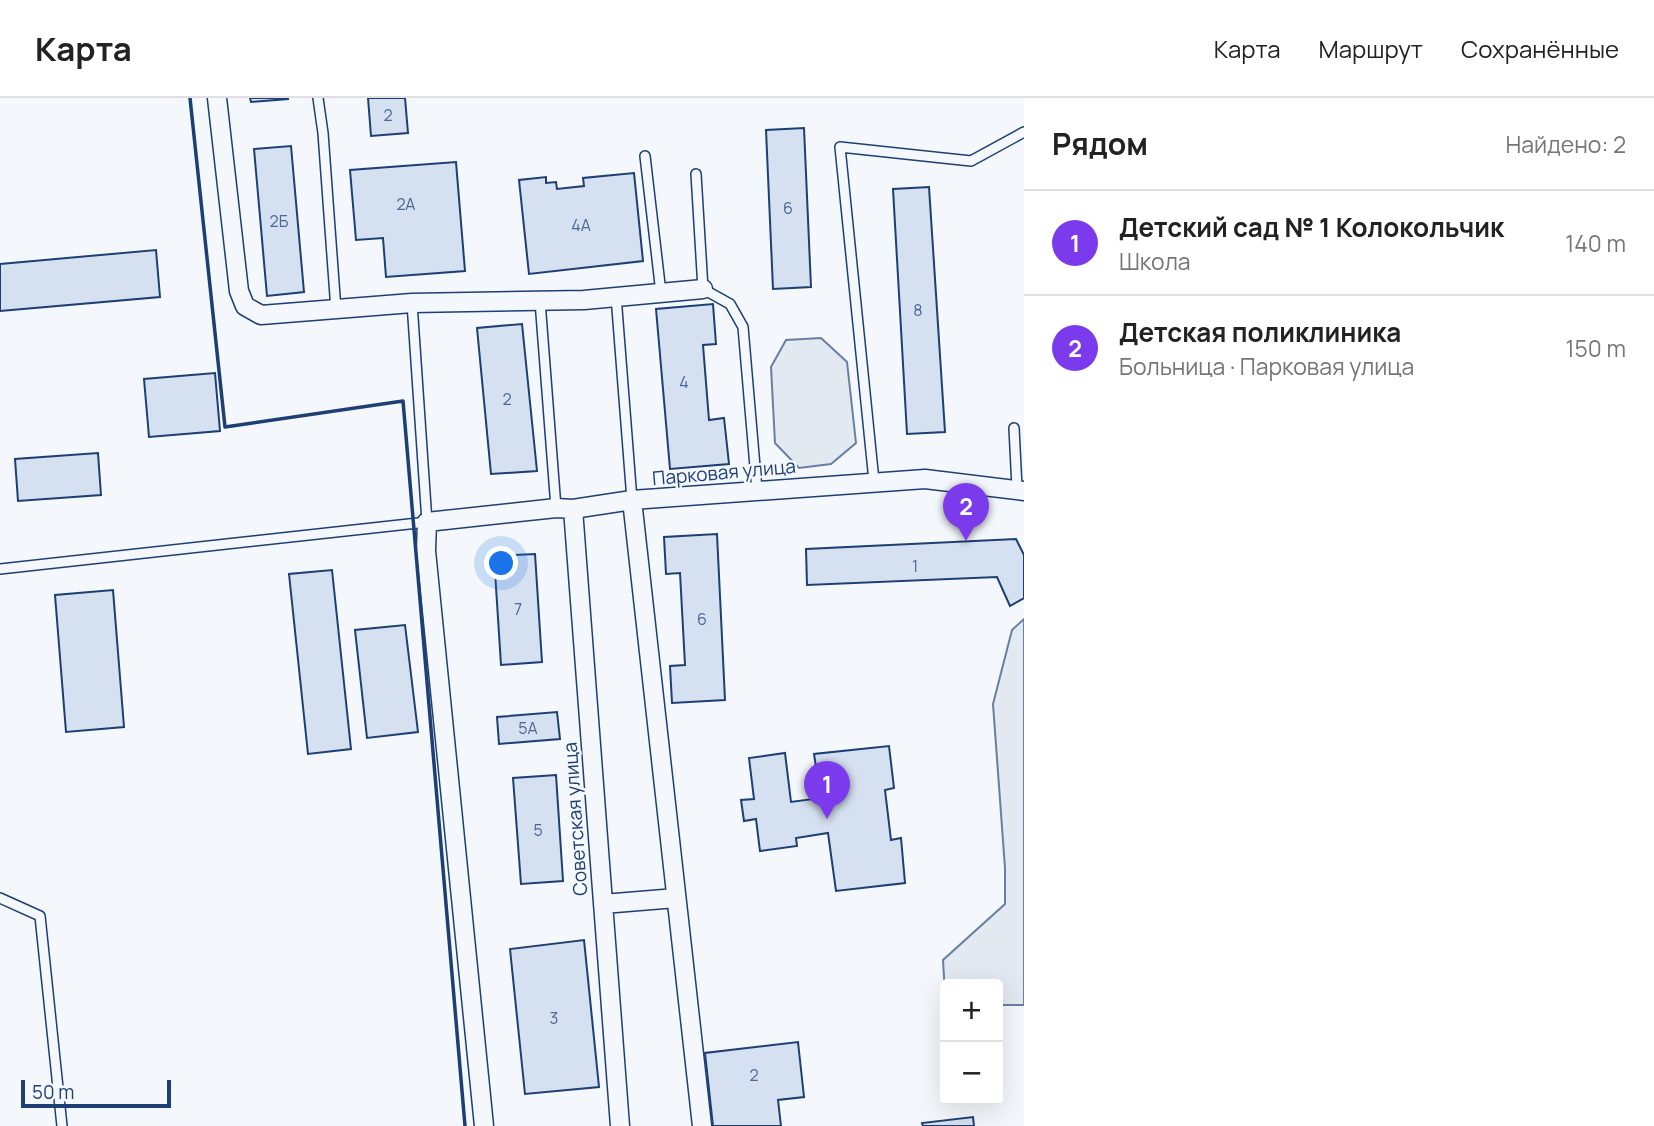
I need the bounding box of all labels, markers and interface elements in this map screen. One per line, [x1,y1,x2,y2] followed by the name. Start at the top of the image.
[35,26,132,71] text: Карта
[1214,32,1281,65] text: Карта
[1319,32,1423,65] text: Маршрут
[1461,32,1619,65] text: Сохранённые
[383,104,393,126] house number: 2
[1052,123,1148,164] text: Рядом
[1505,128,1626,160] text: Найдено: 2
[397,193,415,215] house number: 2А
[783,197,793,219] house number: 6
[1119,209,1504,245] text: Детский сад № 1 Колокольчик
[270,210,289,232] house number: 2Б
[571,214,591,236] house number: 4А
[1070,227,1080,259] text: 1
[1565,227,1626,259] text: 140 m
[1119,245,1191,277] text: Школа
[913,299,923,321] house number: 8
[1119,314,1401,350] text: Детская поликлиника
[1068,332,1082,364] text: 2
[1566,332,1626,364] text: 150 m
[1119,350,1414,382] text: Больница · Парковая улица
[679,371,689,393] house number: 4
[502,388,512,410] house number: 2
[651,453,797,491] street label: Парковая улица
[943,483,989,541] pin: 2
[484,546,518,580] your location
[912,555,918,577] house number: 1
[514,598,522,620] house number: 7
[697,608,707,630] house number: 6
[518,717,538,739] house number: 5А
[557,741,593,897] street label: Советская улица
[804,761,850,819] pin: 1
[533,819,543,841] house number: 5
[940,979,1003,1105] map controls
[940,979,1003,1042] button: +
[550,1007,558,1029] house number: 3
[940,1042,1003,1105] button: −
[749,1064,759,1086] house number: 2
[21,1077,172,1109] scale bar
[32,1079,74,1105] text: 50 m

